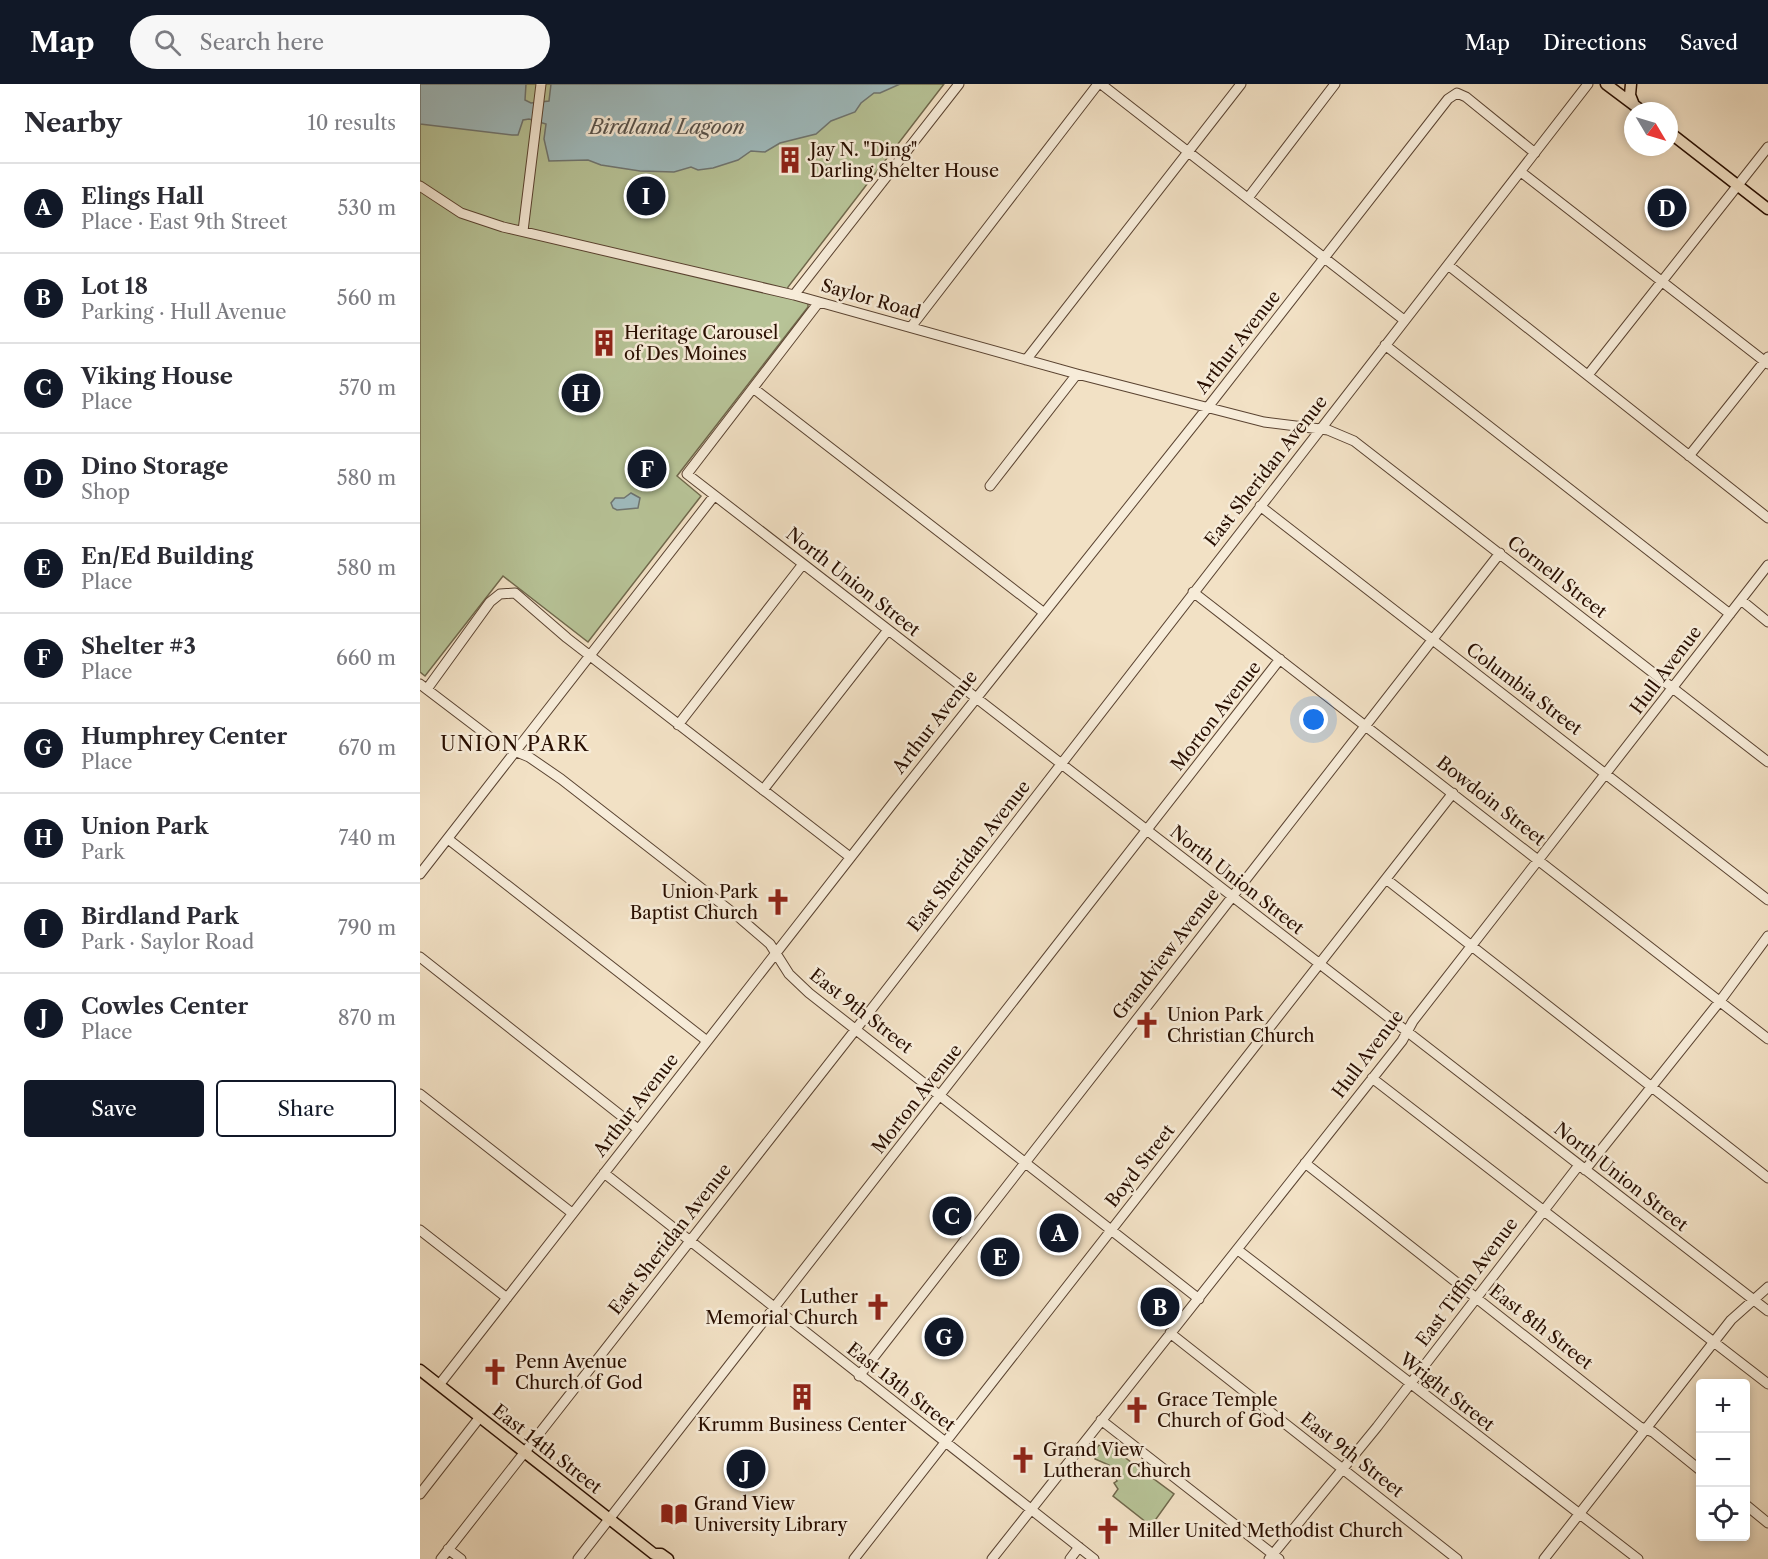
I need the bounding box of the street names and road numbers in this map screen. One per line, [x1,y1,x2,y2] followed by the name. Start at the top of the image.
[819,274,923,324] street label: Saylor Road
[1190,286,1285,399] street label: Arthur Avenue
[1200,391,1332,551] street label: East Sheridan Avenue
[782,523,925,641] street label: North Union Street
[1503,531,1612,623] street label: Cornell Street
[1626,621,1706,719] street label: Hull Avenue
[1462,638,1587,740] street label: Columbia Street
[1166,657,1266,775] street label: Morton Avenue
[887,666,982,779] street label: Arthur Avenue
[1432,752,1550,851] street label: Bowdoin Street
[903,776,1035,936] street label: East Sheridan Avenue
[1166,821,1309,939] street label: North Union Street
[1108,884,1224,1024] street label: Grandview Avenue
[805,964,917,1058] street label: East 9th Street
[1328,1005,1408,1103] street label: Hull Avenue
[867,1040,967,1158] street label: Morton Avenue
[588,1049,683,1162] street label: Arthur Avenue
[1550,1118,1693,1236] street label: North Union Street
[1101,1120,1180,1212] street label: Boyd Street
[604,1159,736,1319] street label: East Sheridan Avenue
[1411,1213,1523,1351] street label: East Tiffin Avenue
[1485,1280,1597,1375] street label: East 8th Street
[842,1338,960,1437] street label: East 13th Street
[1394,1348,1499,1436] street label: Wright Street
[488,1400,606,1499] street label: East 14th Street
[1296,1408,1408,1502] street label: East 9th Street

